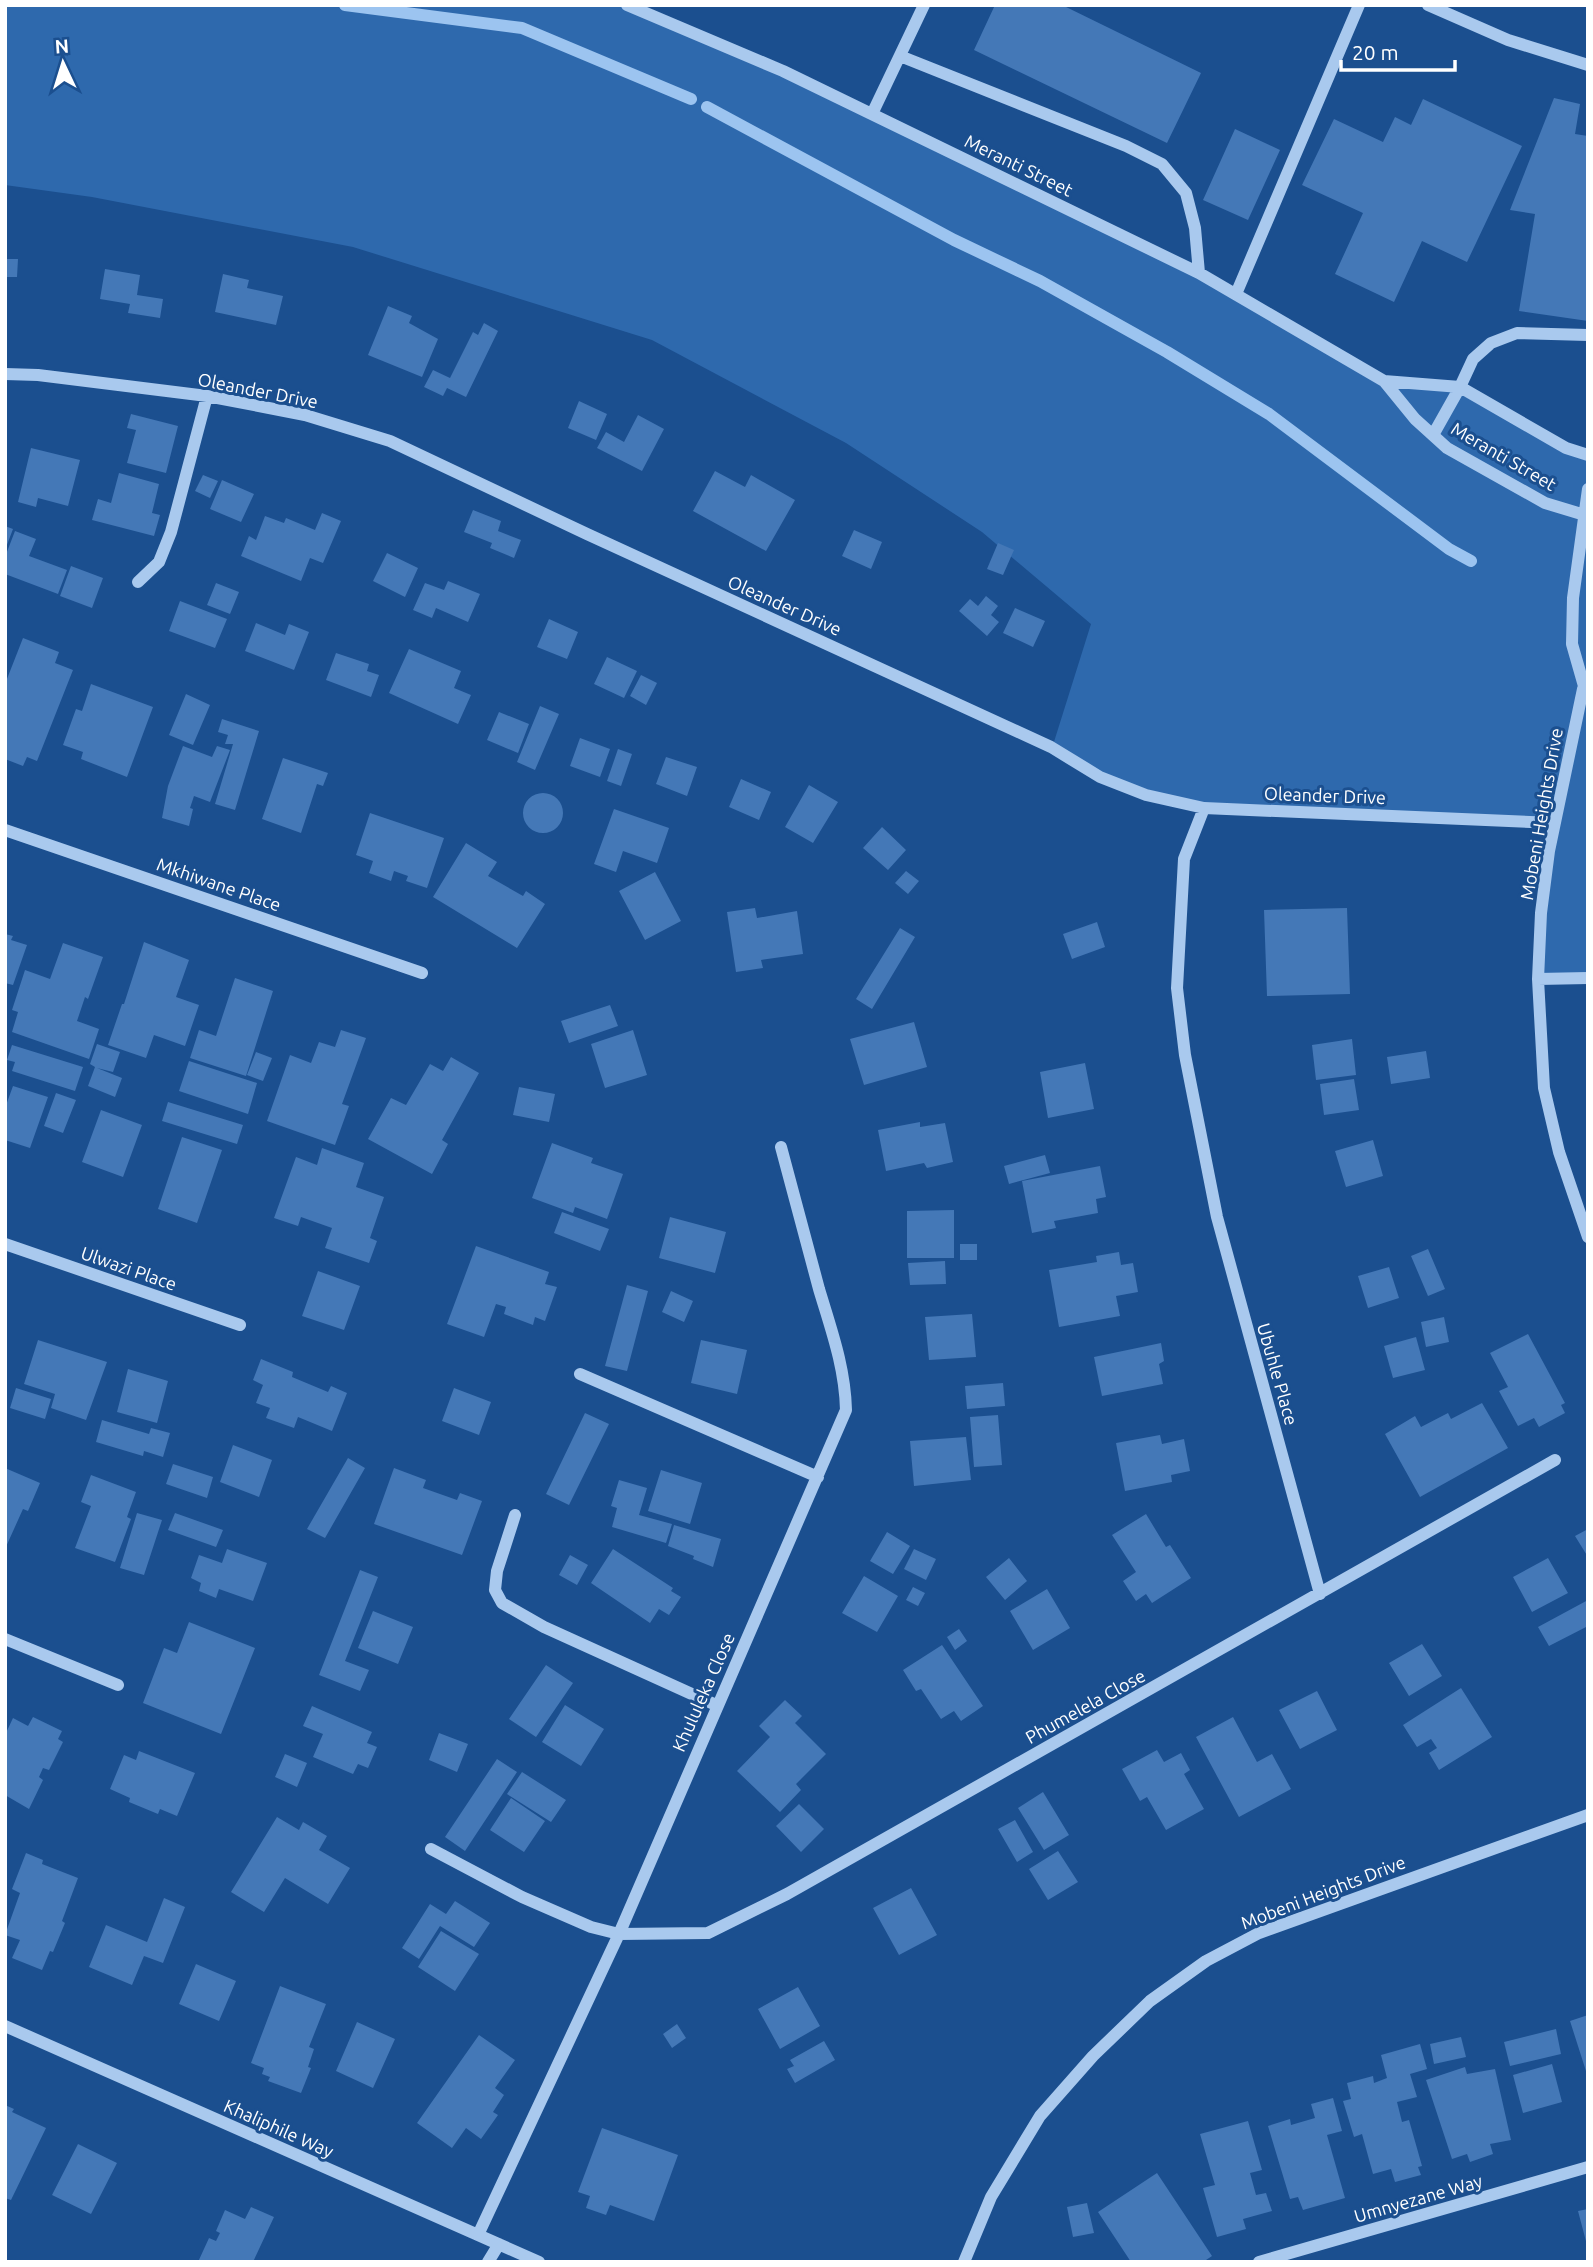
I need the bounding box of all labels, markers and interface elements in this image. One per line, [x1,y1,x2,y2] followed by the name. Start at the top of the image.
[28,28,98,98] north arrow
[1341,28,1455,72] scale bar
[54,35,70,58] text: N
[1352,40,1399,64] text: 20 m
[962,130,1076,200] street label: Meranti Street
[196,369,320,411] street label: Oleander Drive
[1448,418,1560,494] street label: Meranti Street
[725,571,845,639] street label: Oleander Drive
[1516,726,1566,902] street label: Mobeni Heights Drive
[1264,783,1386,807] street label: Oleander Drive
[154,853,284,915] street label: Mkhiwane Place
[78,1242,180,1294] street label: Ulwazi Place
[1254,1321,1302,1427] street label: Ubuhle Place
[668,1630,738,1754] street label: Khululeka Close
[1022,1665,1148,1747] street label: Phumelela Close
[1238,1851,1408,1933] street label: Mobeni Heights Drive
[221,2095,337,2161] street label: Khaliphile Way
[1352,2170,1485,2226] street label: Umnyezane Way

